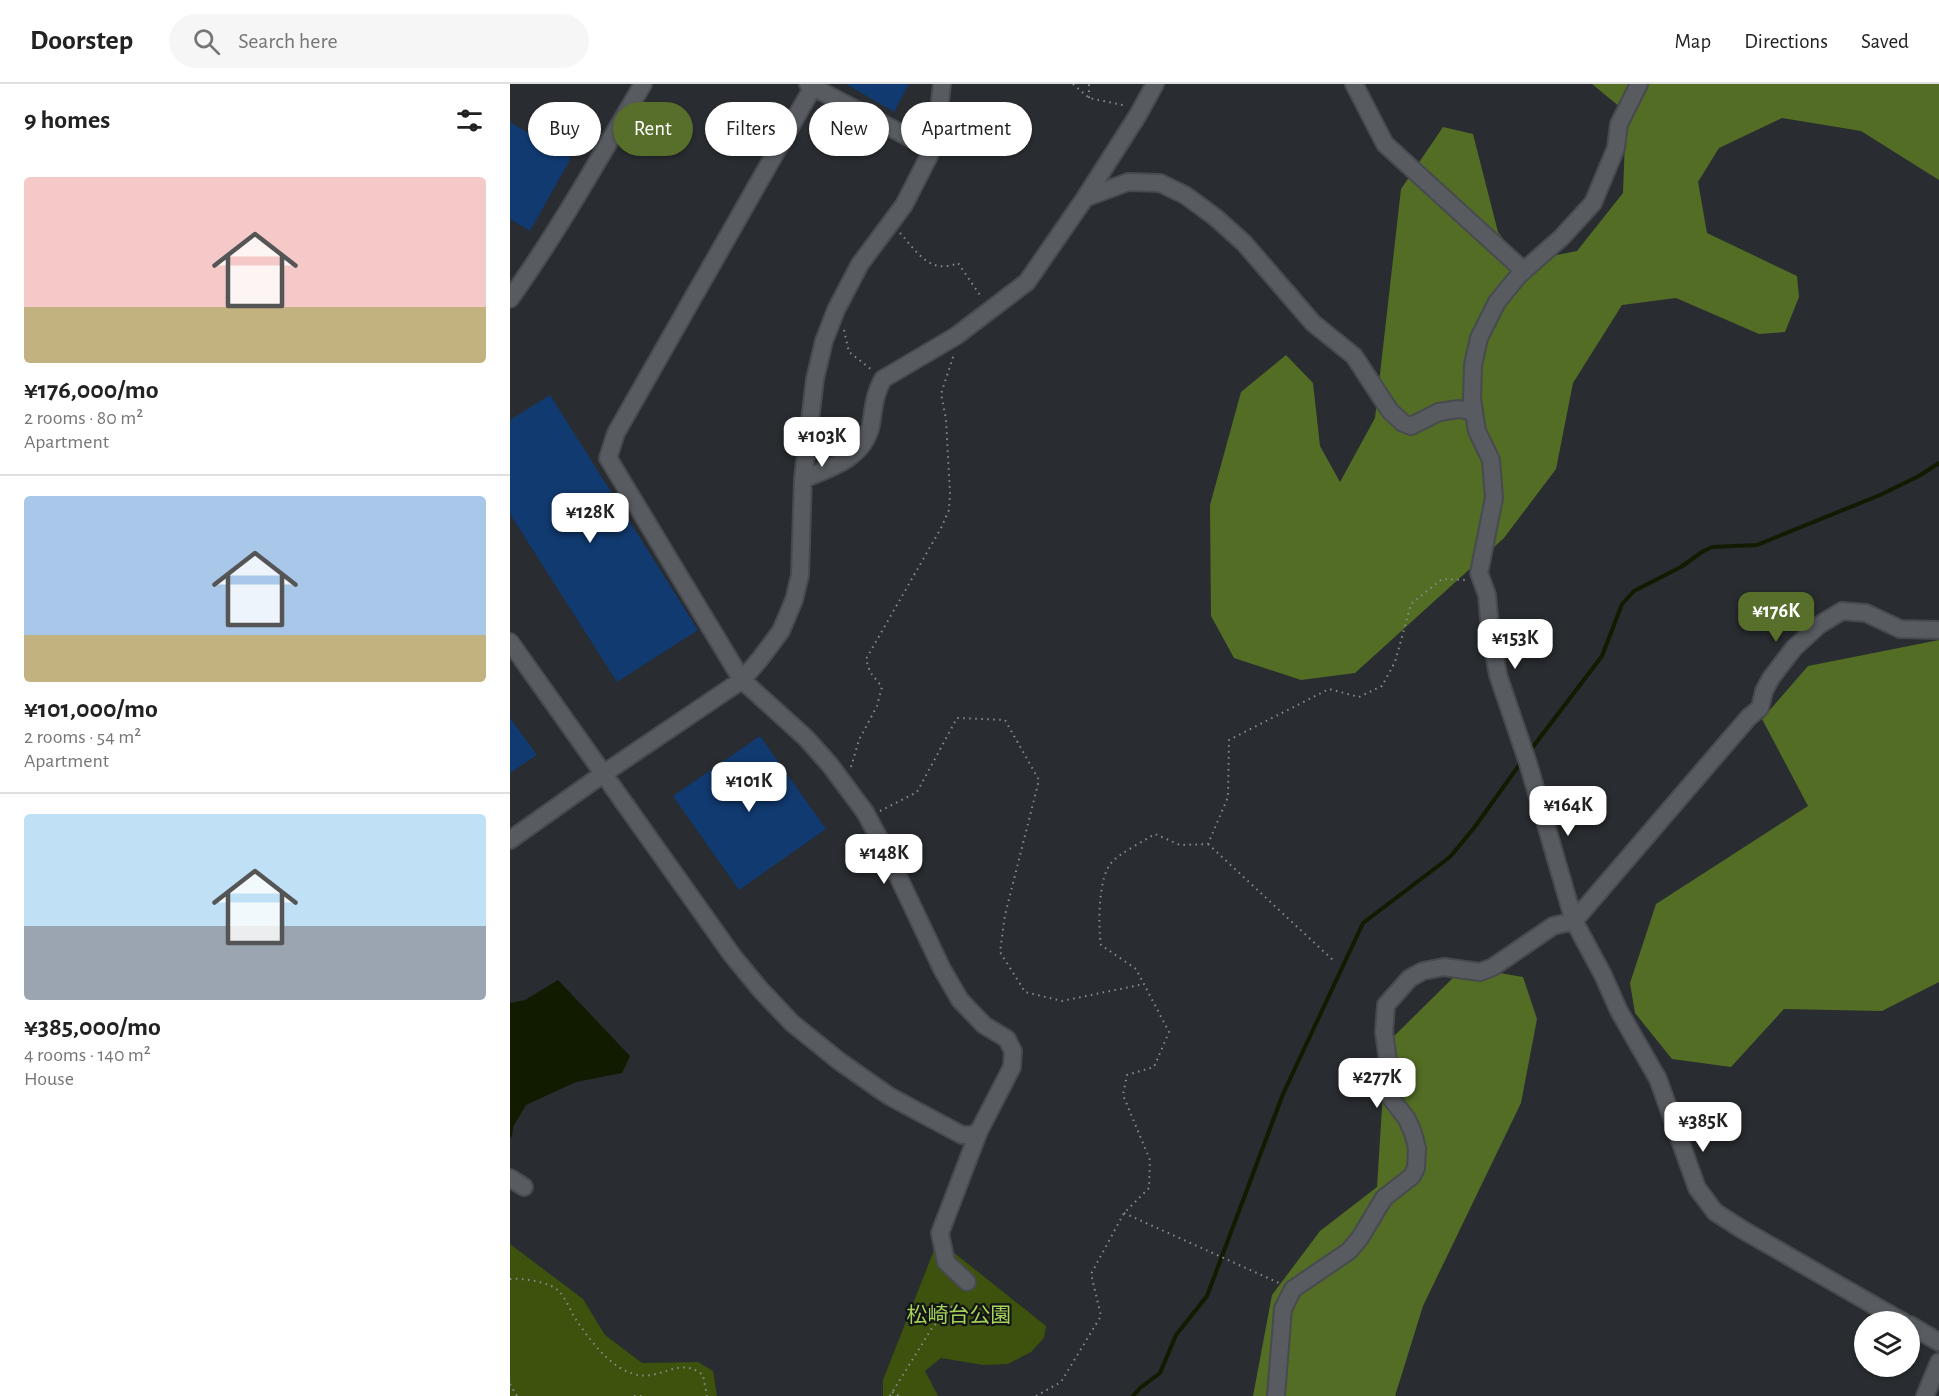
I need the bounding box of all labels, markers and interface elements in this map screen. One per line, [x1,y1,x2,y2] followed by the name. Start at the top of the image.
[169,14,589,68] search box
[190,25,223,58] icon: search
[30,27,133,55] text: Doorstep
[238,30,338,52] text: Search here
[1675,31,1711,52] text: Map
[1744,31,1828,52] text: Directions
[1861,31,1909,52] text: Saved
[528,102,601,156] chip: Buy
[613,102,693,156] chip: Rent
[705,102,797,156] chip: Filters
[809,102,889,156] chip: New
[901,102,1032,156] chip: Apartment
[453,104,486,137] icon: filters
[24,107,110,133] text: 9 homes
[201,216,309,324] icon: home
[24,377,159,403] text: ¥176,000/mo
[24,408,143,428] text: 2 rooms · 80 m²
[780,417,864,468] pin: ¥103K
[798,426,846,446] text: ¥103K
[24,432,109,452] text: Apartment
[548,493,632,544] pin: ¥128K
[566,502,614,522] text: ¥128K
[201,535,309,643] icon: home
[1734,592,1818,643] pin: ¥176K
[1752,601,1800,621] text: ¥176K
[1473,619,1557,670] pin: ¥153K
[1492,628,1538,648] text: ¥153K
[24,696,158,722] text: ¥101,000/mo
[24,727,141,747] text: 2 rooms · 54 m²
[24,751,109,771] text: Apartment
[707,762,791,813] pin: ¥101K
[725,771,773,791] text: ¥101K
[1526,786,1610,837] pin: ¥164K
[1543,795,1593,815] text: ¥164K
[842,834,926,885] pin: ¥148K
[859,843,909,863] text: ¥148K
[201,853,309,961] icon: home
[24,1014,161,1040] text: ¥385,000/mo
[24,1045,151,1065] text: 4 rooms · 140 m²
[1335,1058,1419,1109] pin: ¥277K
[1353,1067,1401,1087] text: ¥277K
[24,1069,74,1089] text: House
[1661,1102,1745,1153] pin: ¥385K
[1678,1111,1728,1131] text: ¥385K
[907,1304,1012,1326] park label: 松崎台公園
[1854,1311,1920,1377] map controls
[1854,1311,1920,1377] button: layers

